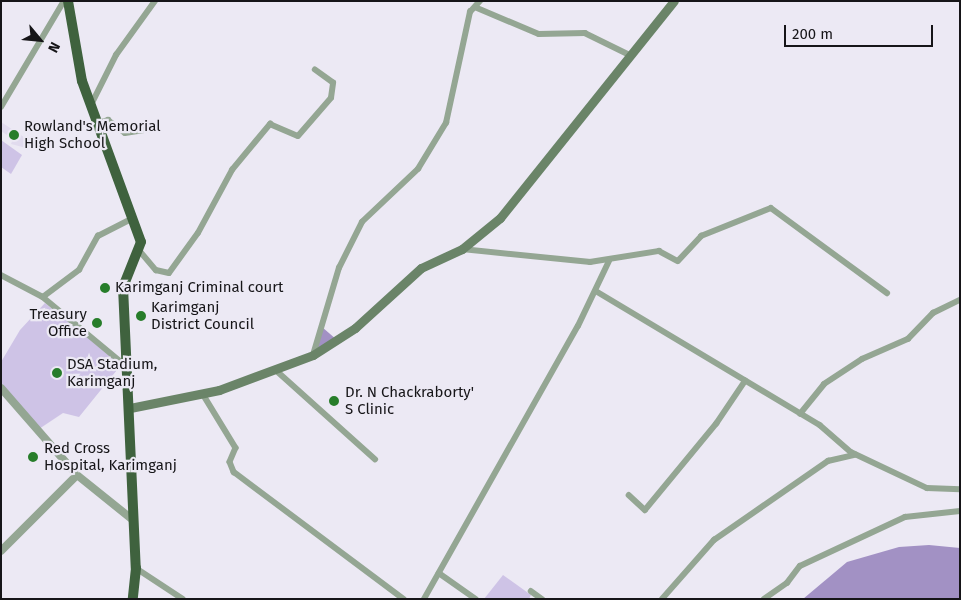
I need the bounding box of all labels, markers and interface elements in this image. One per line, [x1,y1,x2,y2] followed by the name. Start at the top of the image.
[15,15,65,65] north arrow
[786,15,935,47] scale bar
[792,25,833,43] text: 200 m
[44,39,63,55] text: N
[24,117,161,152] place label: Rowland's Memorial High School
[8,129,20,141] marker: Rowland's Memorial High School
[115,279,283,297] place label: Karimganj Criminal court
[99,282,111,294] marker: Karimganj Criminal court
[151,298,254,333] place label: Karimganj District Council
[29,305,87,340] place label: Treasury Office
[135,310,147,322] marker: Karimganj District Council
[91,317,103,329] marker: Treasury Office
[67,355,157,390] place label: DSA Stadium, Karimganj
[51,367,63,379] marker: DSA Stadium, Karimganj
[345,383,474,418] place label: Dr. N Chackraborty' S Clinic
[327,394,341,408] marker: Dr. N Chackraborty' S Clinic
[44,439,177,474] place label: Red Cross Hospital, Karimganj
[26,450,40,464] marker: Red Cross Hospital, Karimganj

